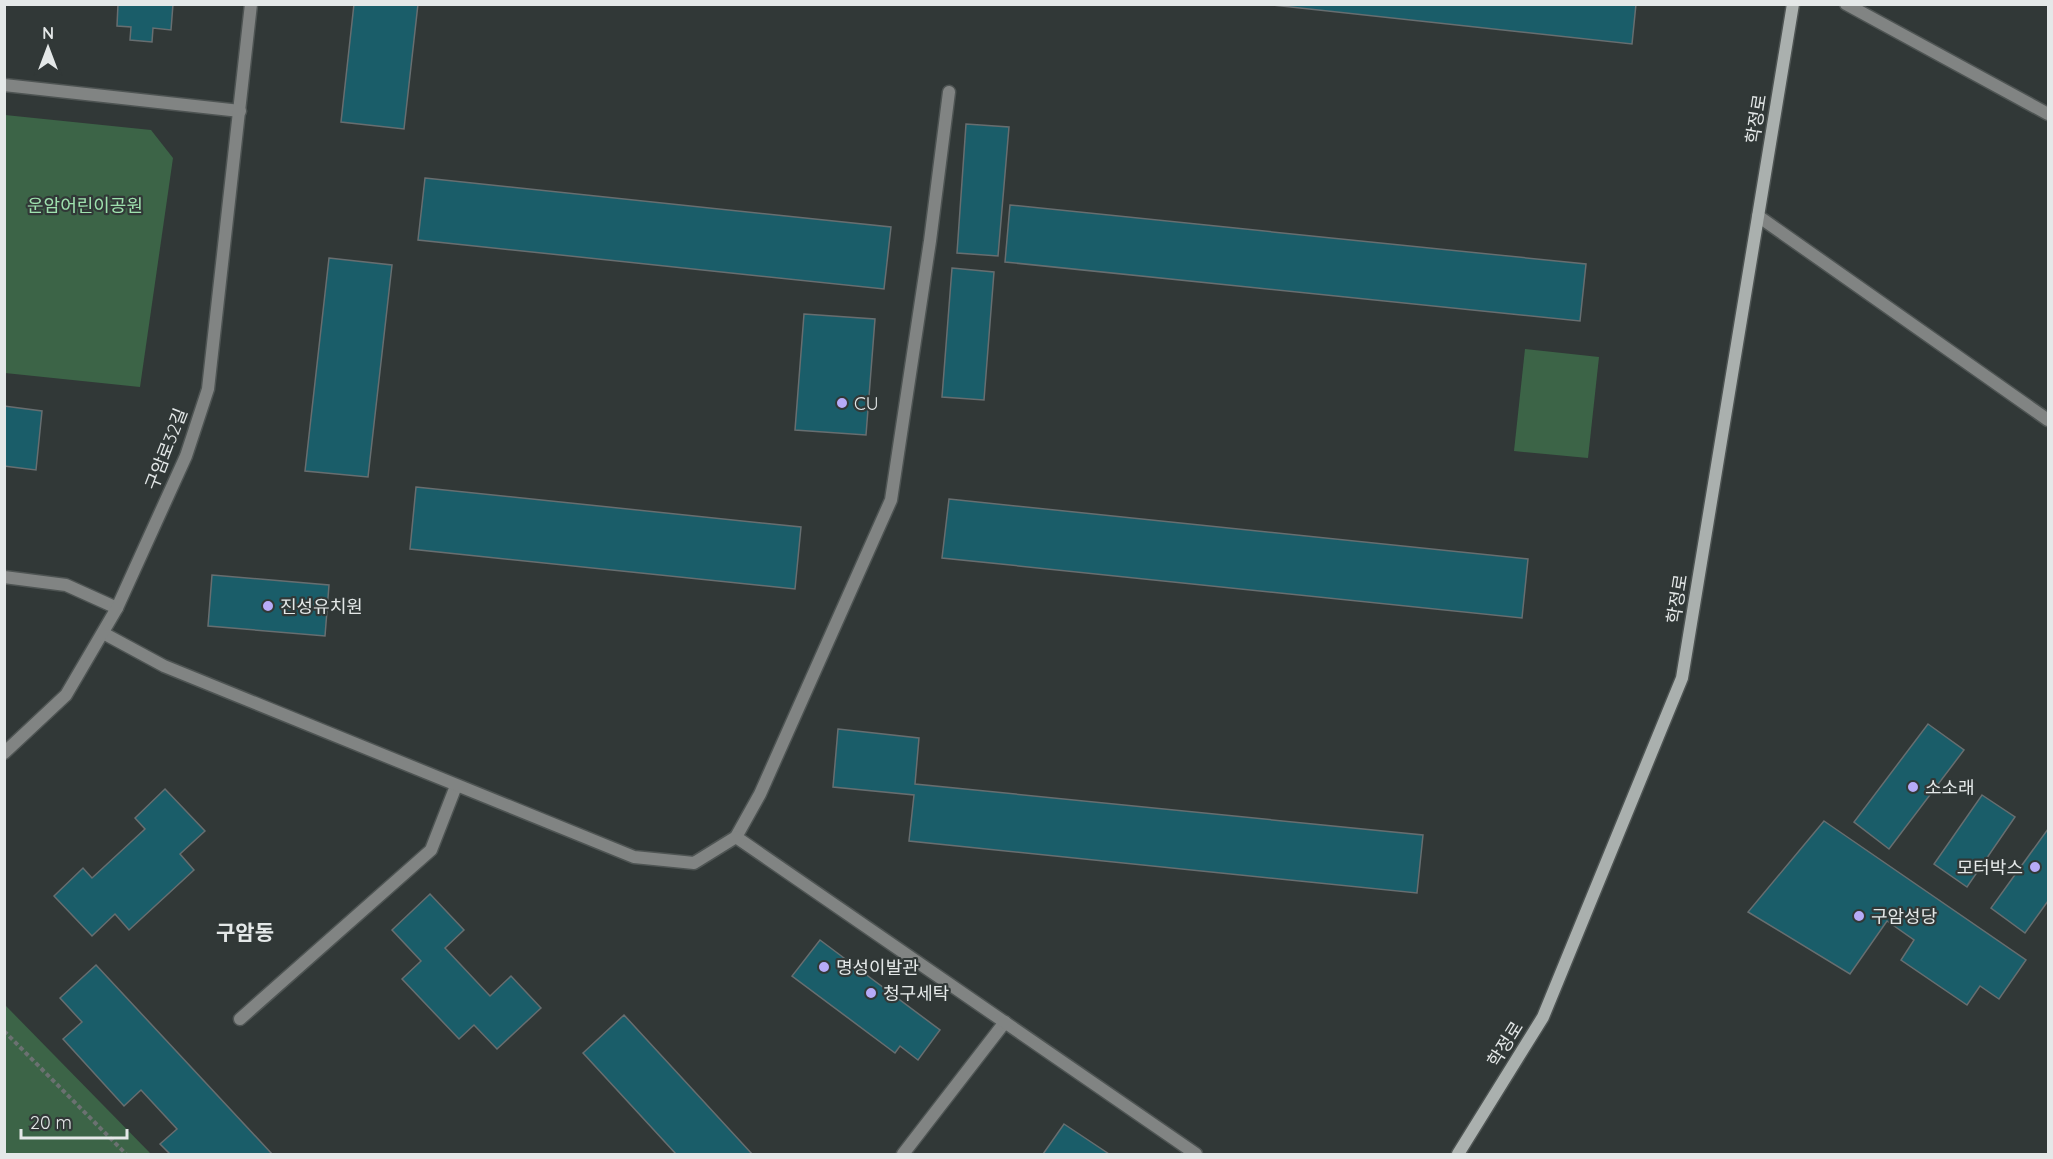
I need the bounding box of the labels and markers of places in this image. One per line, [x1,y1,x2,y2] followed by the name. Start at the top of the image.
[854,392,879,415] place label: CU
[835,396,849,410] marker: CU
[280,595,363,618] place label: 진성유치원
[261,599,275,613] marker: 진성유치원
[1925,776,1975,799] place label: 소소래
[1906,780,1920,794] marker: 소소래
[1957,856,2023,879] place label: 모터박스
[2028,860,2042,874] marker: 모터박스
[1871,905,1937,928] place label: 구암성당
[1852,909,1866,923] marker: 구암성당
[836,956,919,979] place label: 명성이발관
[817,960,831,974] marker: 명성이발관
[883,982,949,1005] place label: 청구세탁
[864,986,878,1000] marker: 청구세탁

